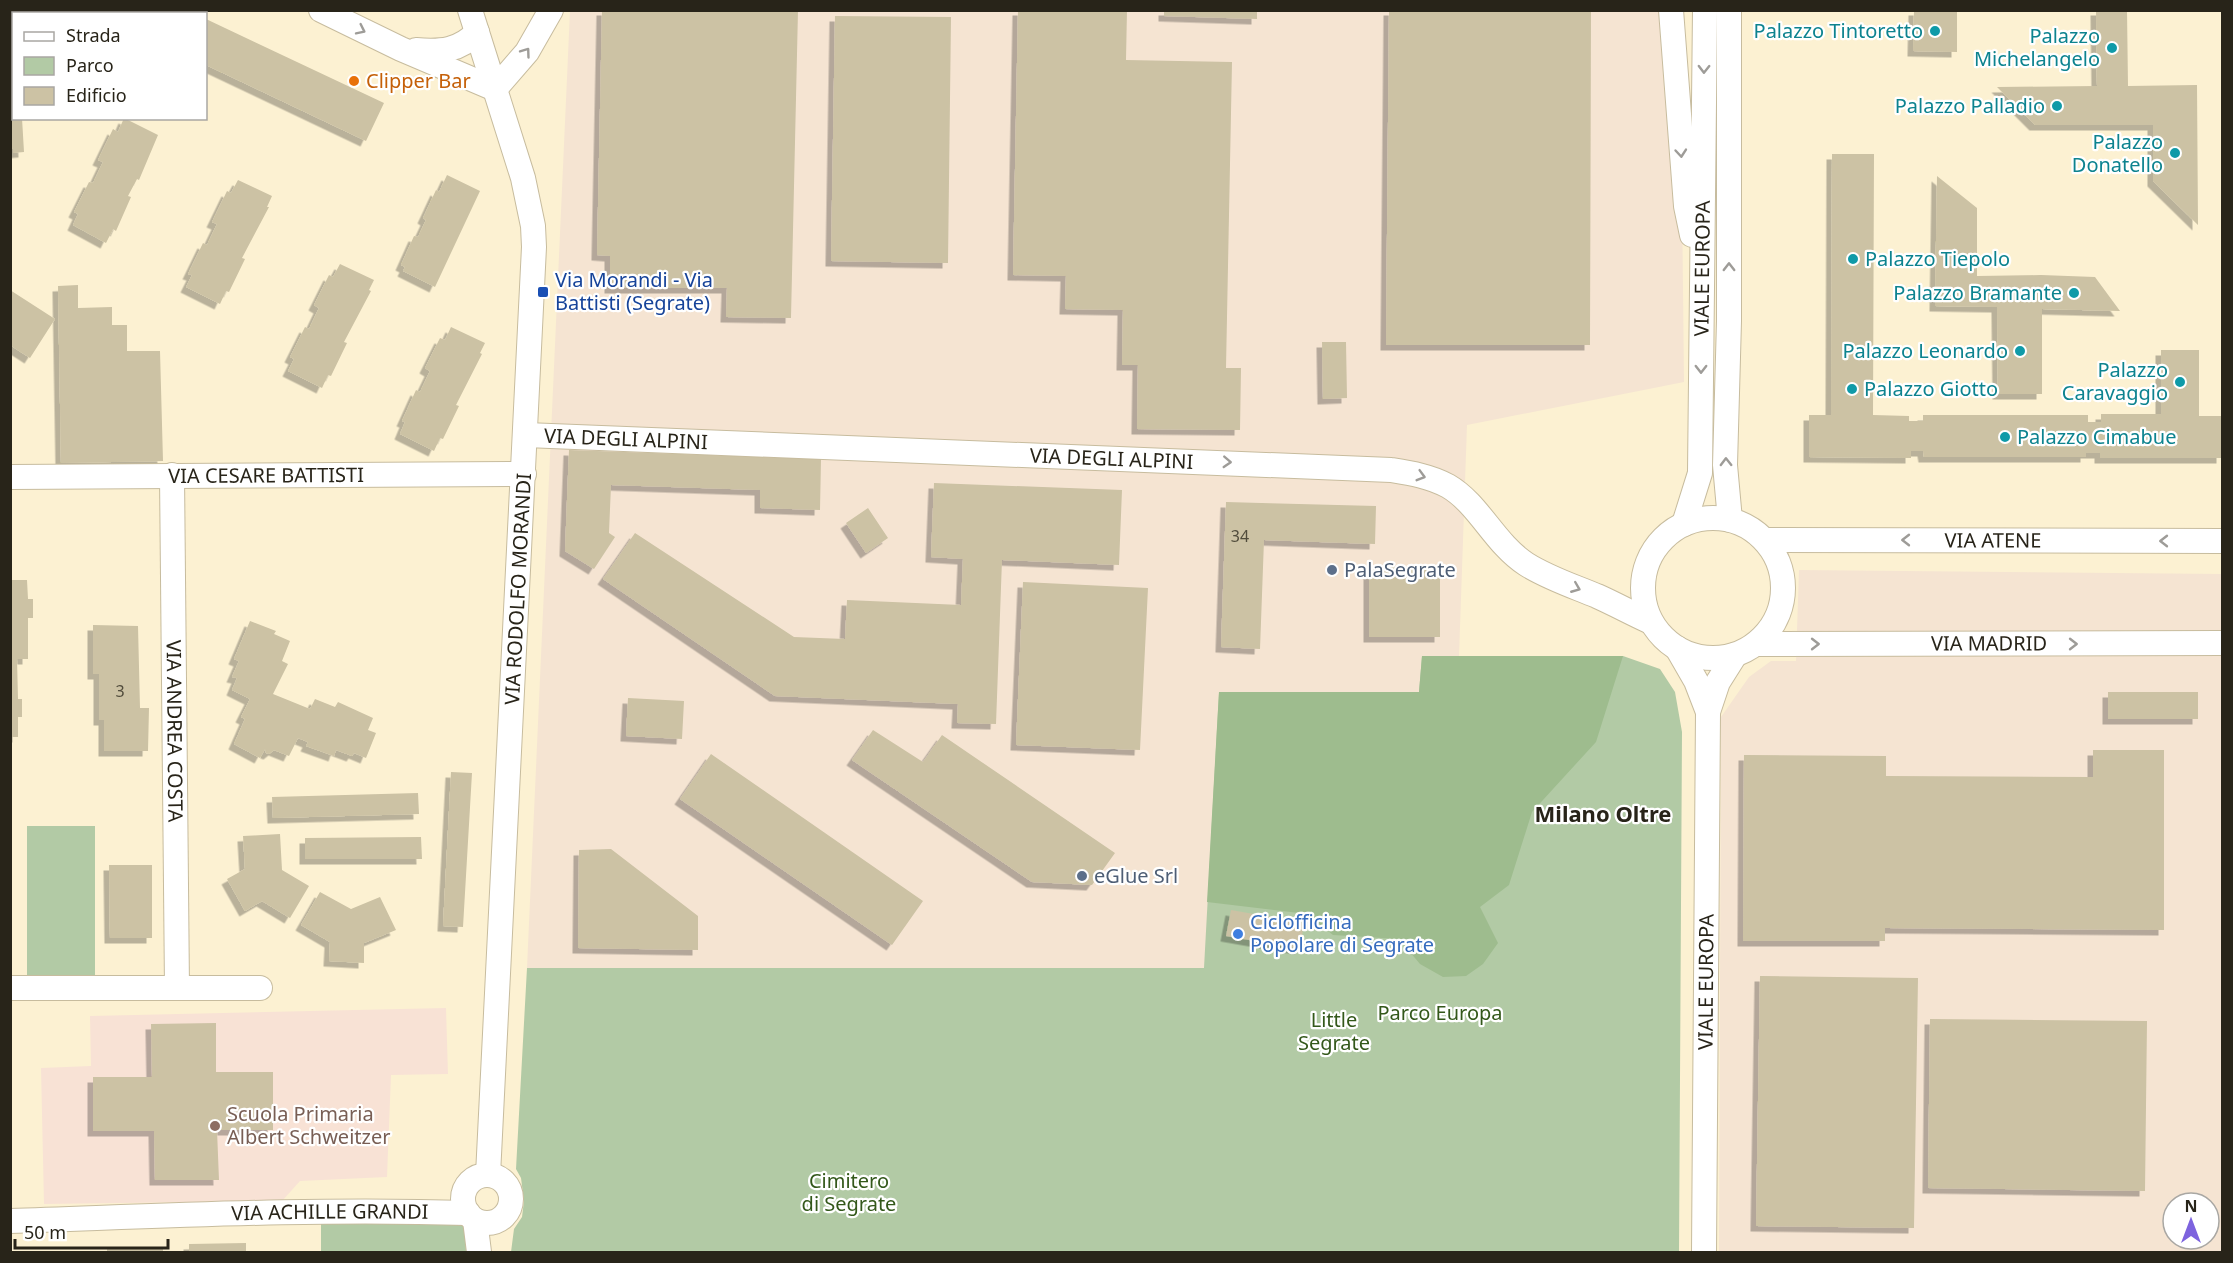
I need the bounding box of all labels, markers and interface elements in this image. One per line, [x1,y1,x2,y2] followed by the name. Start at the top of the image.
[12,12,207,120] legend
[1754,17,1923,44] place label: Palazzo Tintoretto
[355,22,366,34] one-way arrow
[1974,22,2100,72] place label: Palazzo Michelangelo
[66,23,121,47] text: Strada
[1928,24,1942,38] marker: Palazzo Tintoretto
[2105,41,2119,55] marker: Palazzo Michelangelo
[519,47,530,58] one-way arrow
[66,53,114,77] text: Parco
[1698,64,1710,73] one-way arrow
[366,67,471,94] place label: Clipper Bar
[347,74,361,88] marker: Clipper Bar
[66,83,127,107] text: Edificio
[1895,92,2045,119] place label: Palazzo Palladio
[2050,99,2064,113] marker: Palazzo Palladio
[2072,128,2163,178] place label: Palazzo Donatello
[2168,146,2182,160] marker: Palazzo Donatello
[1674,148,1687,157] one-way arrow
[1687,200,1716,337] street label: VIALE EUROPA
[1865,245,2010,272] place label: Palazzo Tiepolo
[1846,252,1860,266] marker: Palazzo Tiepolo
[1723,262,1735,271] one-way arrow
[555,266,713,316] place label: Via Morandi - Via Battisti (Segrate)
[1893,279,2062,306] place label: Palazzo Bramante
[536,285,550,299] marker: Via Morandi - Via Battisti (Segrate)
[2067,286,2081,300] marker: Palazzo Bramante
[1843,337,2008,364] place label: Palazzo Leonardo
[2013,344,2027,358] marker: Palazzo Leonardo
[2062,356,2168,406] place label: Palazzo Caravaggio
[1695,364,1707,373] one-way arrow
[1864,375,1998,402] place label: Palazzo Giotto
[2173,375,2187,389] marker: Palazzo Caravaggio
[1845,382,1859,396] marker: Palazzo Giotto
[544,422,708,455] street label: VIA DEGLI ALPINI
[2017,423,2176,450] place label: Palazzo Cimabue
[1998,430,2012,444] marker: Palazzo Cimabue
[1029,441,1194,475] street label: VIA DEGLI ALPINI
[1223,455,1232,468] one-way arrow
[1719,457,1732,466] one-way arrow
[168,461,364,489] street label: VIA CESARE BATTISTI
[1415,469,1426,481] one-way arrow
[498,472,537,706] street label: VIA RODOLFO MORANDI
[1231,525,1249,547] house number: 34
[1945,526,2041,554] street label: VIA ATENE
[1902,534,1911,546] one-way arrow
[2160,535,2169,547] one-way arrow
[1344,556,1456,583] place label: PalaSegrate
[1325,563,1339,577] marker: PalaSegrate
[1570,581,1581,593] one-way arrow
[1931,629,2047,657] street label: VIA MADRID
[1811,638,1820,650] one-way arrow
[2069,638,2078,650] one-way arrow
[161,640,189,822] street label: VIA ANDREA COSTA
[115,680,125,702] house number: 3
[1535,798,1671,828] district label: Milano Oltre
[1094,862,1178,889] place label: eGlue Srl
[1075,869,1089,883] marker: eGlue Srl
[1250,908,1434,958] place label: Ciclofficina Popolare di Segrate
[1691,914,1720,1050] street label: VIALE EUROPA
[1231,927,1245,941] marker: Ciclofficina Popolare di Segrate
[1377,999,1503,1026] park label: Parco Europa
[1298,1006,1370,1056] park label: Little Segrate
[227,1100,390,1150] place label: Scuola Primaria Albert Schweitzer
[208,1119,222,1133] marker: Scuola Primaria Albert Schweitzer
[802,1167,896,1217] park label: Cimitero di Segrate
[2161,1191,2221,1251] north arrow
[2184,1195,2198,1217] text: N
[231,1197,429,1226] street label: VIA ACHILLE GRANDI
[15,1212,168,1250] scale bar
[24,1220,66,1244] text: 50 m

